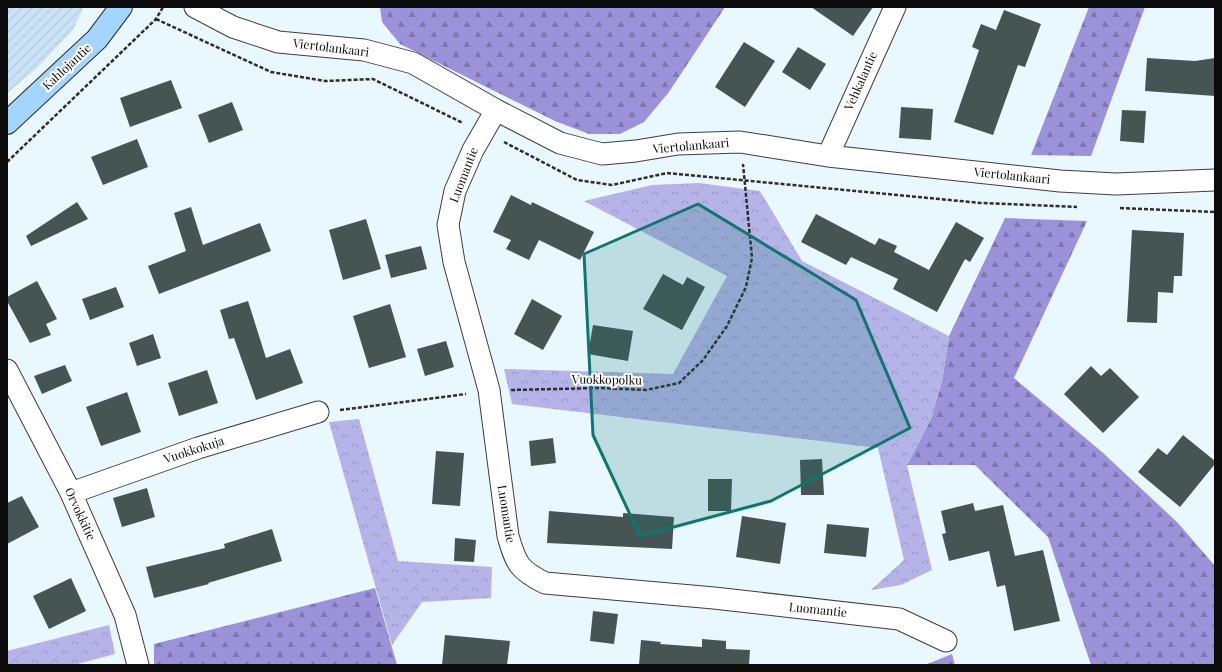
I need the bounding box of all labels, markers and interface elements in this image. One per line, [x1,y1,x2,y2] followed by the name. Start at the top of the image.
[291,34,371,60] street label: Viertolankaari
[39,40,94,93] street label: Kahlojantie
[840,49,880,113] street label: Vehkalantie
[651,134,730,156] street label: Viertolankaari
[445,145,481,205] street label: Luomantie
[972,163,1052,187] street label: Viertolankaari
[571,370,642,388] street label: Vuokkopolku
[161,432,226,467] street label: Vuokkokuja
[495,484,519,544] street label: Luomantie
[62,485,100,543] street label: Orvokkitie
[788,598,848,620] street label: Luomantie

